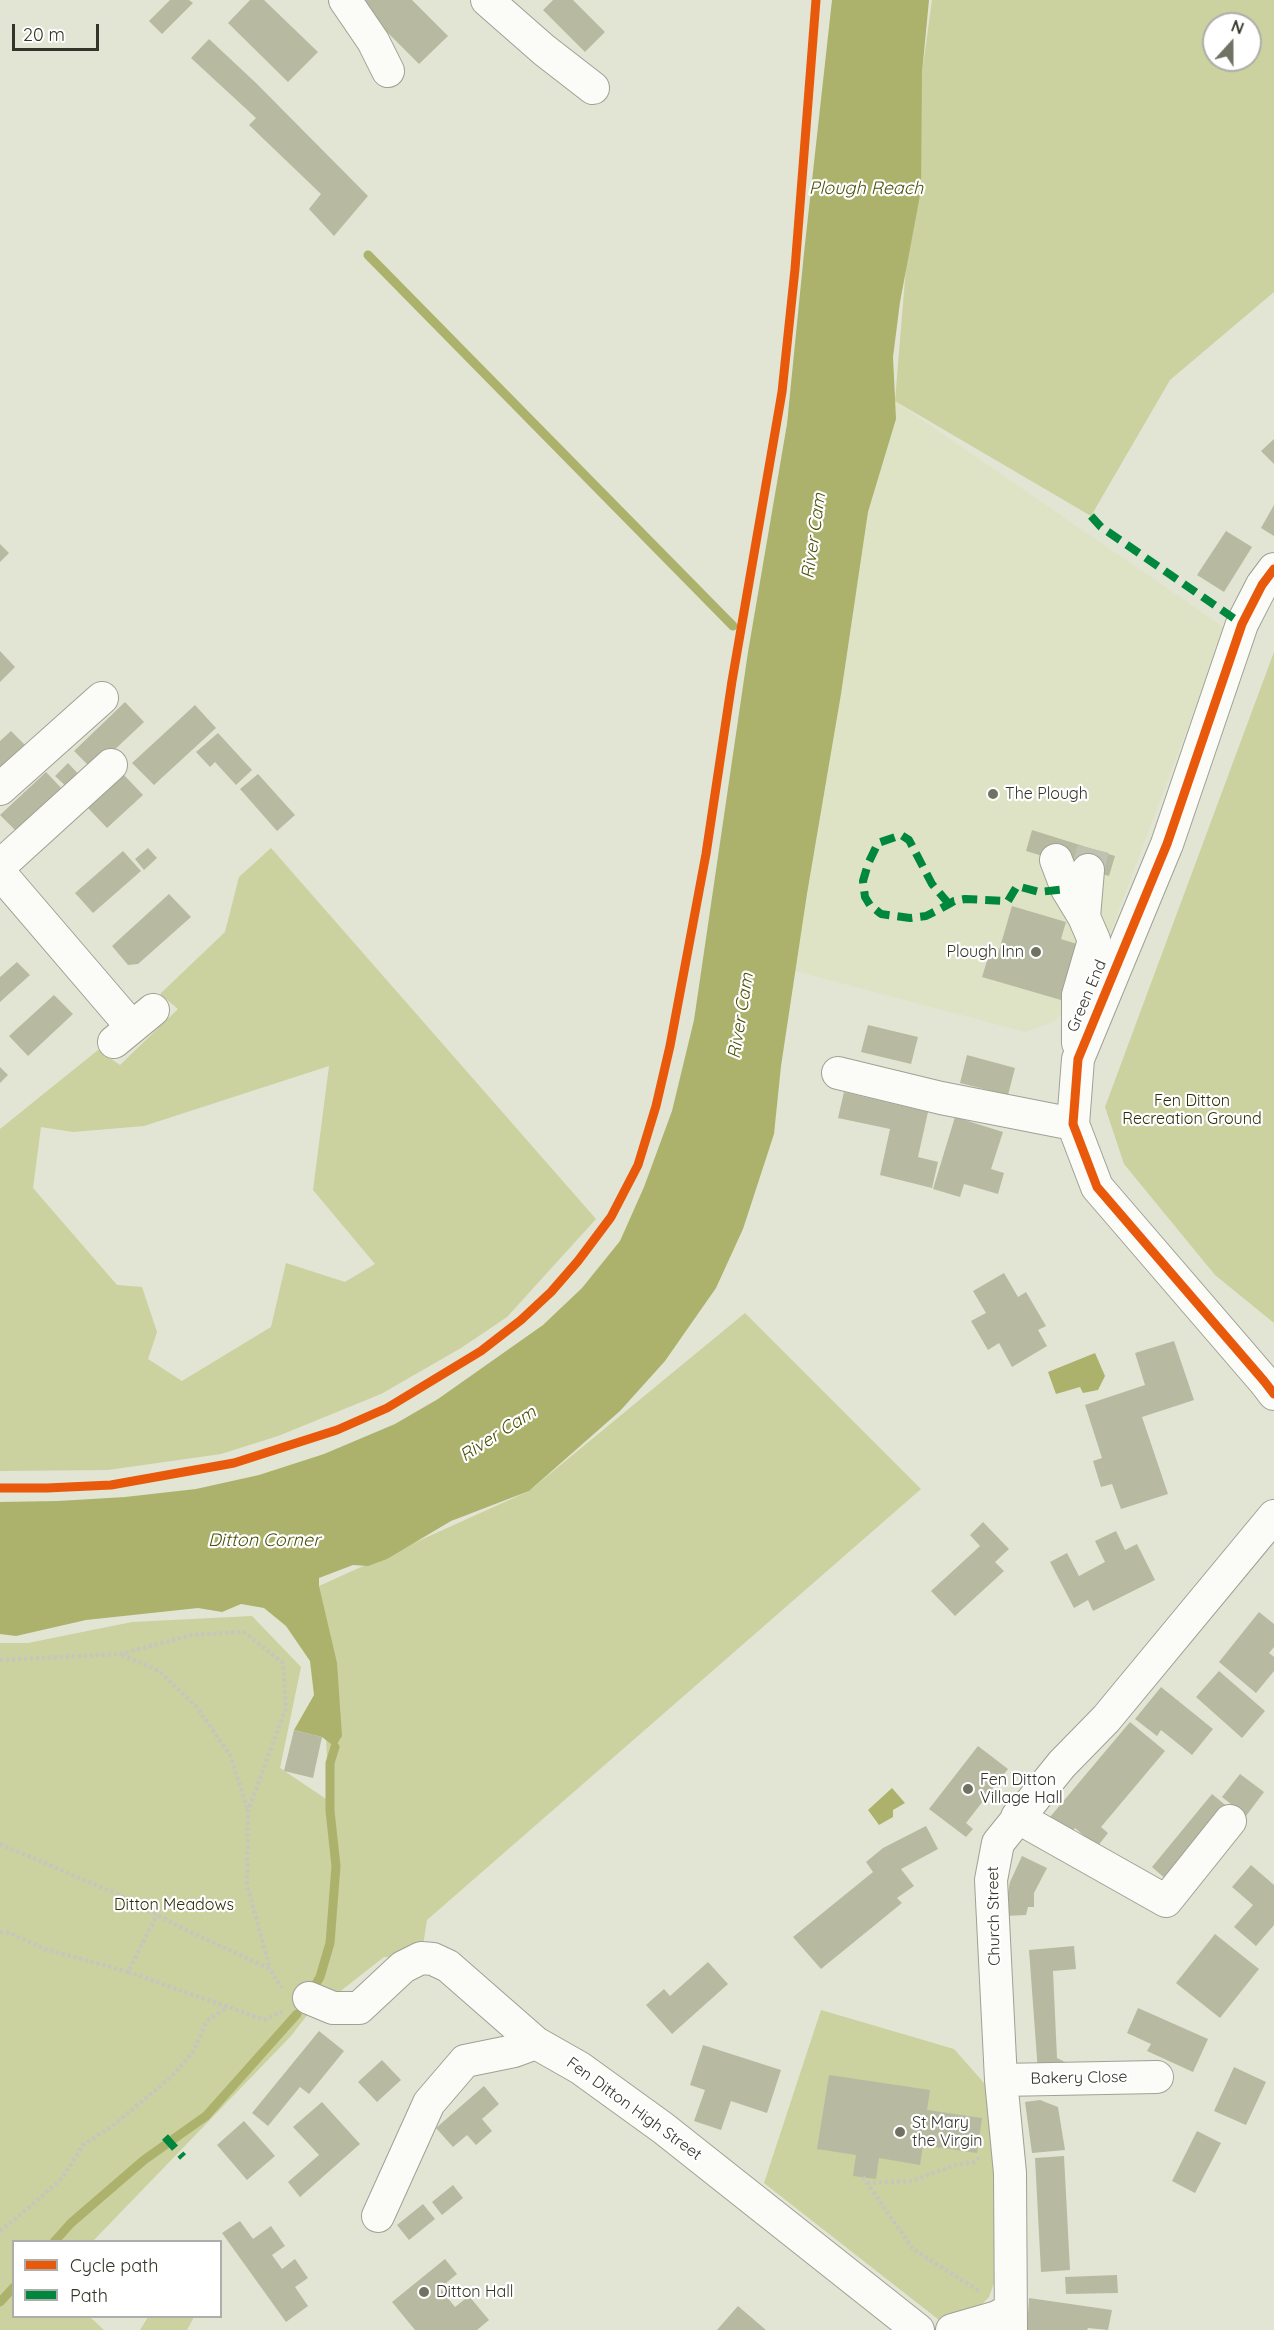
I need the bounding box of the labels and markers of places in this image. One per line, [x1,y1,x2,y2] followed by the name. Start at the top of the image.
[1005,784,1088,804] place label: The Plough
[986,787,1000,801] marker: The Plough
[946,942,1024,962] place label: Plough Inn
[1029,945,1043,959] marker: Plough Inn
[980,1770,1063,1808] place label: Fen Ditton Village Hall
[961,1782,975,1796] marker: Fen Ditton Village Hall
[912,2113,983,2151] place label: St Mary the Virgin
[893,2125,907,2139] marker: St Mary the Virgin
[436,2282,514,2302] place label: Ditton Hall
[417,2285,431,2299] marker: Ditton Hall

